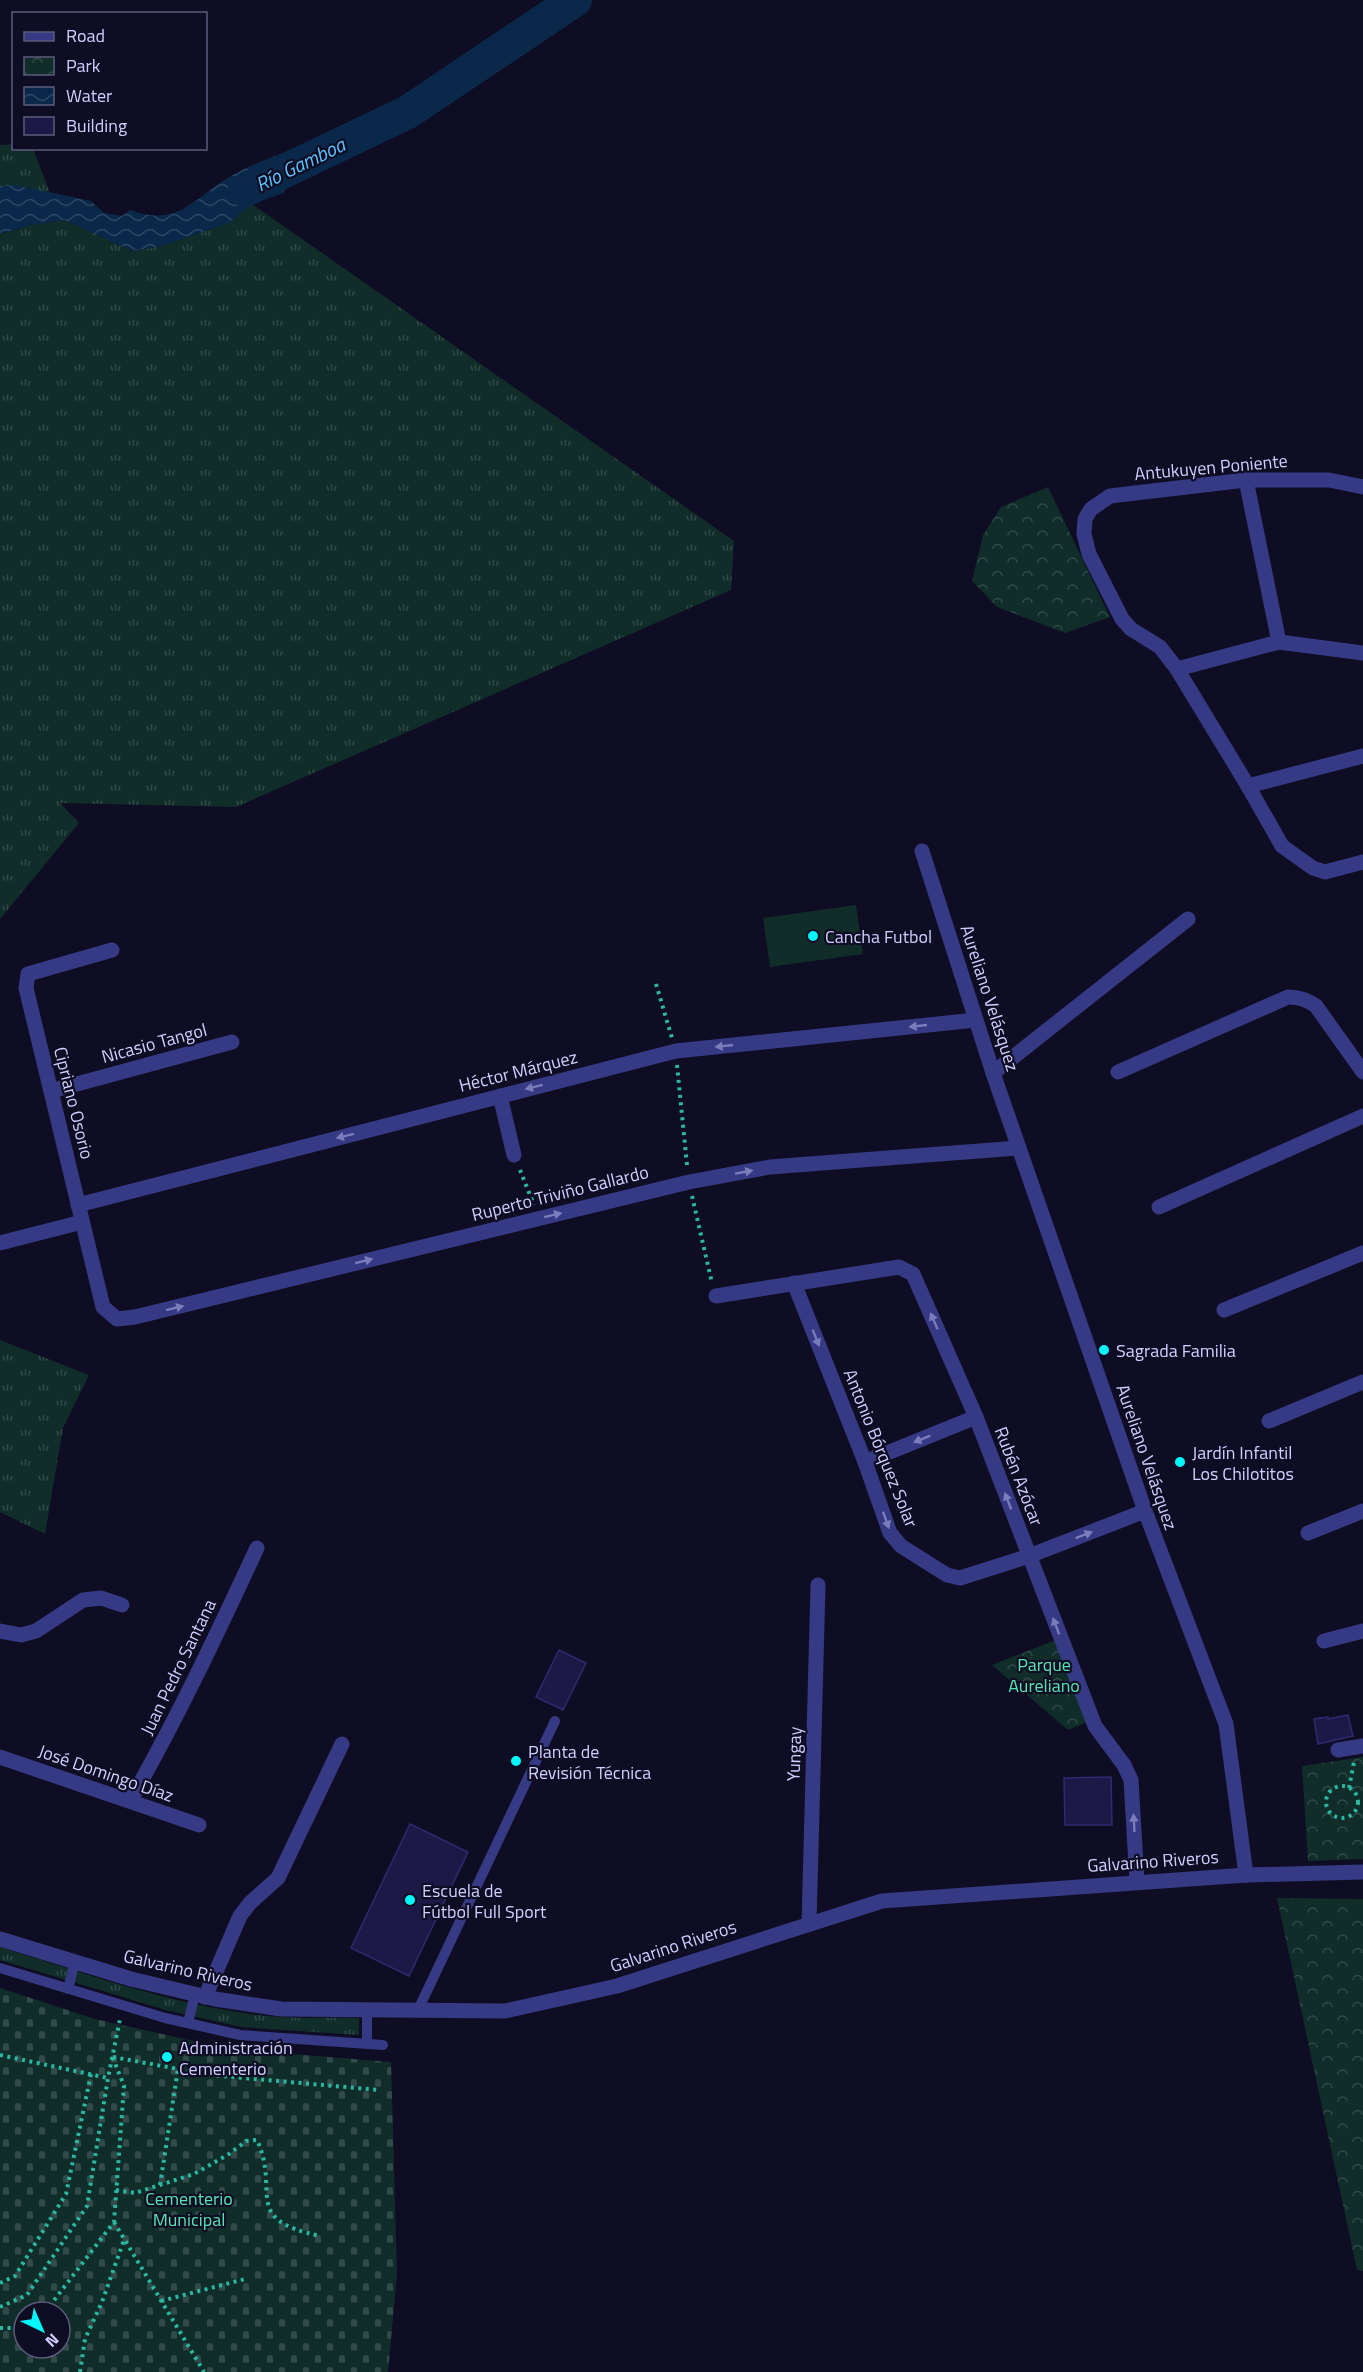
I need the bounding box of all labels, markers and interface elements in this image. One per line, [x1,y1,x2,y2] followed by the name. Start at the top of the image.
[12,12,207,150] legend
[66,22,105,49] text: Road
[66,52,101,79] text: Park
[66,82,112,109] text: Water
[66,112,127,139] text: Building
[250,128,351,199] water label: Río Gamboa
[1133,447,1289,487] street label: Antukuyen Poniente
[954,921,1026,1075] street label: Aureliano Velásquez
[825,923,932,950] place label: Cancha Futbol
[806,929,820,943] marker: Cancha Futbol
[98,1016,210,1070] street label: Nicasio Tangol
[909,1021,928,1031] one-way arrow
[715,1041,734,1051] one-way arrow
[456,1043,580,1099] street label: Héctor Márquez
[47,1044,101,1162] street label: Cipriano Osorio
[525,1083,543,1093] one-way arrow
[336,1131,354,1141] one-way arrow
[469,1158,651,1228] street label: Ruperto Triviño Gallardo
[734,1167,753,1176] one-way arrow
[544,1209,563,1219] one-way arrow
[355,1256,373,1266] one-way arrow
[165,1302,184,1312] one-way arrow
[929,1312,939,1330] one-way arrow
[811,1329,821,1347] one-way arrow
[1116,1337,1236,1364] place label: Sagrada Familia
[1097,1343,1111,1357] marker: Sagrada Familia
[837,1365,925,1531] street label: Antonio Bórquez Solar
[1109,1381,1185,1533] street label: Aureliano Velásquez
[988,1422,1050,1530] street label: Rubén Azócar
[912,1434,930,1444] one-way arrow
[1192,1439,1294,1487] place label: Jardín Infantil Los Chilotitos
[1173,1455,1187,1469] marker: Jardín Infantil Los Chilotitos
[1003,1492,1013,1510] one-way arrow
[881,1511,891,1529] one-way arrow
[1075,1530,1093,1539] one-way arrow
[133,1594,223,1740] street label: Juan Pedro Santana
[1051,1617,1060,1635] one-way arrow
[1008,1651,1080,1699] park label: Parque Aureliano
[780,1726,808,1782] street label: Yungay
[35,1737,177,1809] street label: José Domingo Díaz
[528,1738,651,1786] place label: Planta de Revisión Técnica
[509,1754,523,1768] marker: Planta de Revisión Técnica
[1129,1814,1138,1833] one-way arrow
[1086,1843,1220,1879] street label: Galvarino Riveros
[422,1877,547,1925] place label: Escuela de Fútbol Full Sport
[403,1893,417,1907] marker: Escuela de Fútbol Full Sport
[606,1913,740,1979] street label: Galvarino Riveros
[121,1942,255,1998] street label: Galvarino Riveros
[179,2034,293,2082] place label: Administración Cementerio
[160,2050,174,2064] marker: Administración Cementerio
[145,2185,233,2233] park label: Cementerio Municipal
[12,2300,72,2360] north arrow
[40,2328,65,2353] text: N

